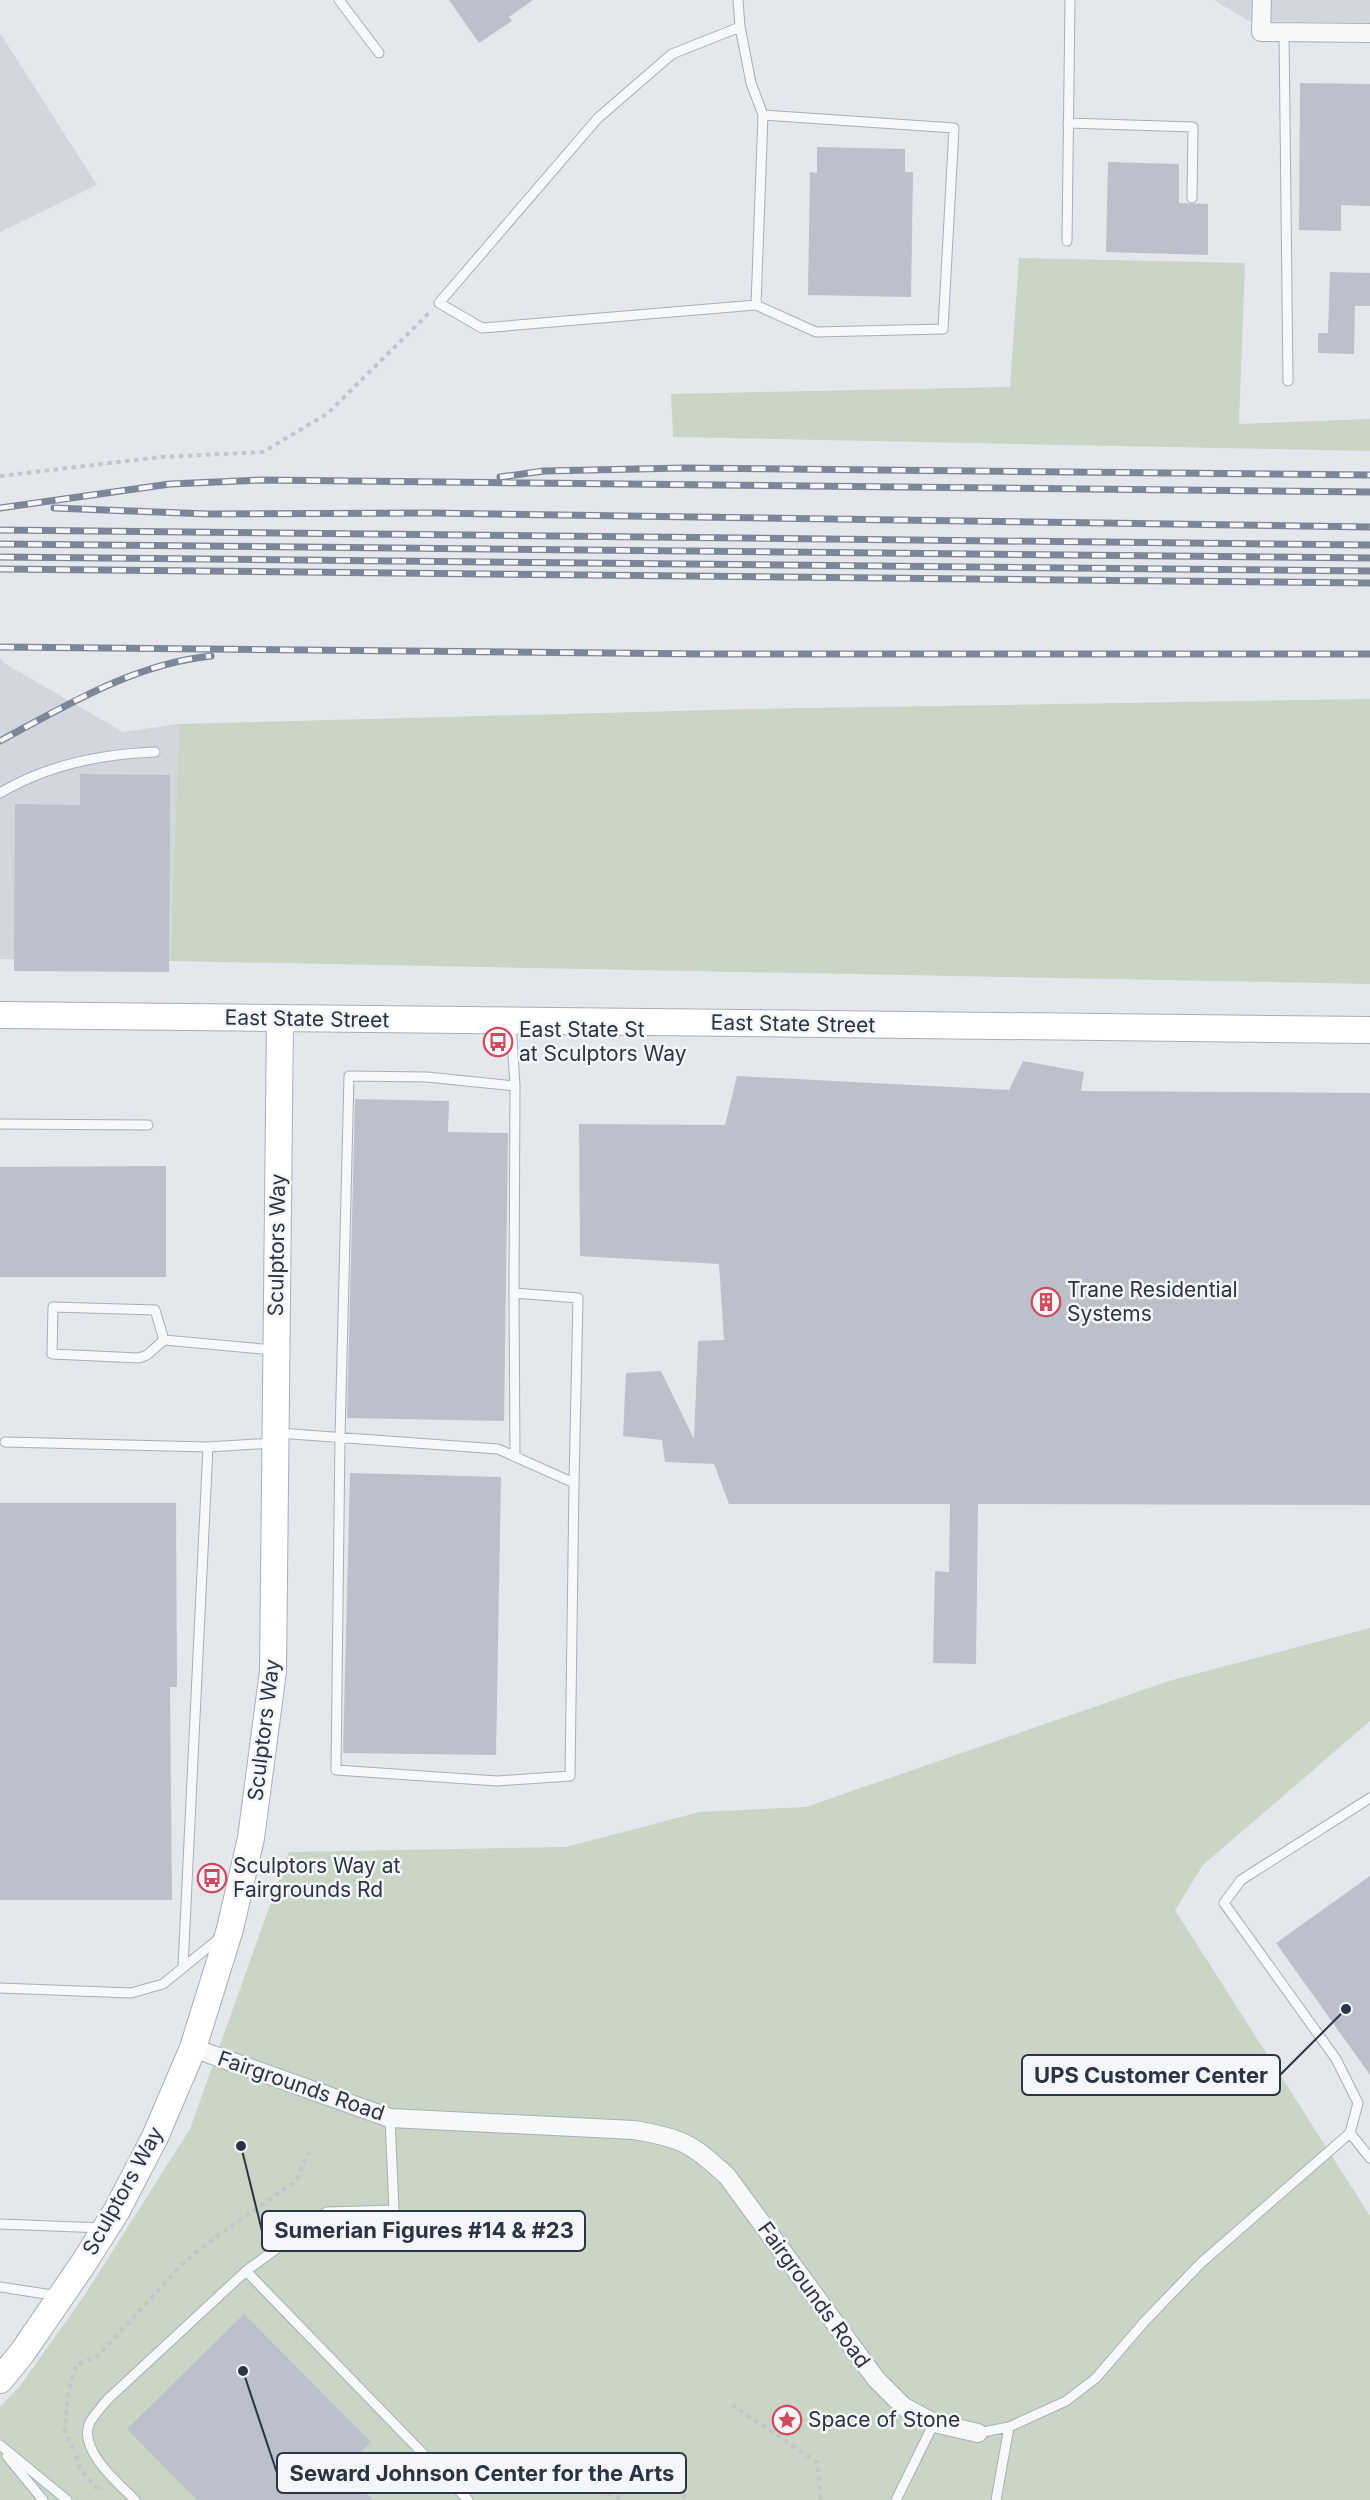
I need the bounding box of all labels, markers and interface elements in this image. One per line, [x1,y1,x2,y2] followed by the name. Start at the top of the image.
[225,1005,390,1032] street label: East State Street
[711,1010,876,1037] street label: East State Street
[519,1017,687,1066] place label: East State St at Sculptors Way
[482,1026,514,1058] bus stop icon: East State St at Sculptors Way
[263,1173,290,1317] street label: Sculptors Way
[1067,1277,1238,1326] place label: Trane Residential Systems
[1030,1286,1062,1318] building icon: Trane Residential Systems
[242,1657,285,1802] street label: Sculptors Way
[233,1853,401,1902] place label: Sculptors Way at Fairgrounds Rd
[196,1862,228,1894] bus stop icon: Sculptors Way at Fairgrounds Rd
[215,2045,388,2126] street label: Fairgrounds Road
[1022,2055,1280,2095] callout: UPS Customer Center
[1034,2062,1268,2088] text: UPS Customer Center
[77,2122,168,2259] street label: Sculptors Way
[262,2211,585,2251] callout: Sumerian Figures #14 & #23
[274,2217,574,2243] text: Sumerian Figures #14 & #23
[753,2217,876,2373] street label: Fairgrounds Road
[771,2404,803,2436] place icon: Space of Stone
[808,2407,960,2432] place label: Space of Stone
[277,2453,686,2493] callout: Seward Johnson Center for the Arts
[290,2460,674,2486] text: Seward Johnson Center for the Arts

